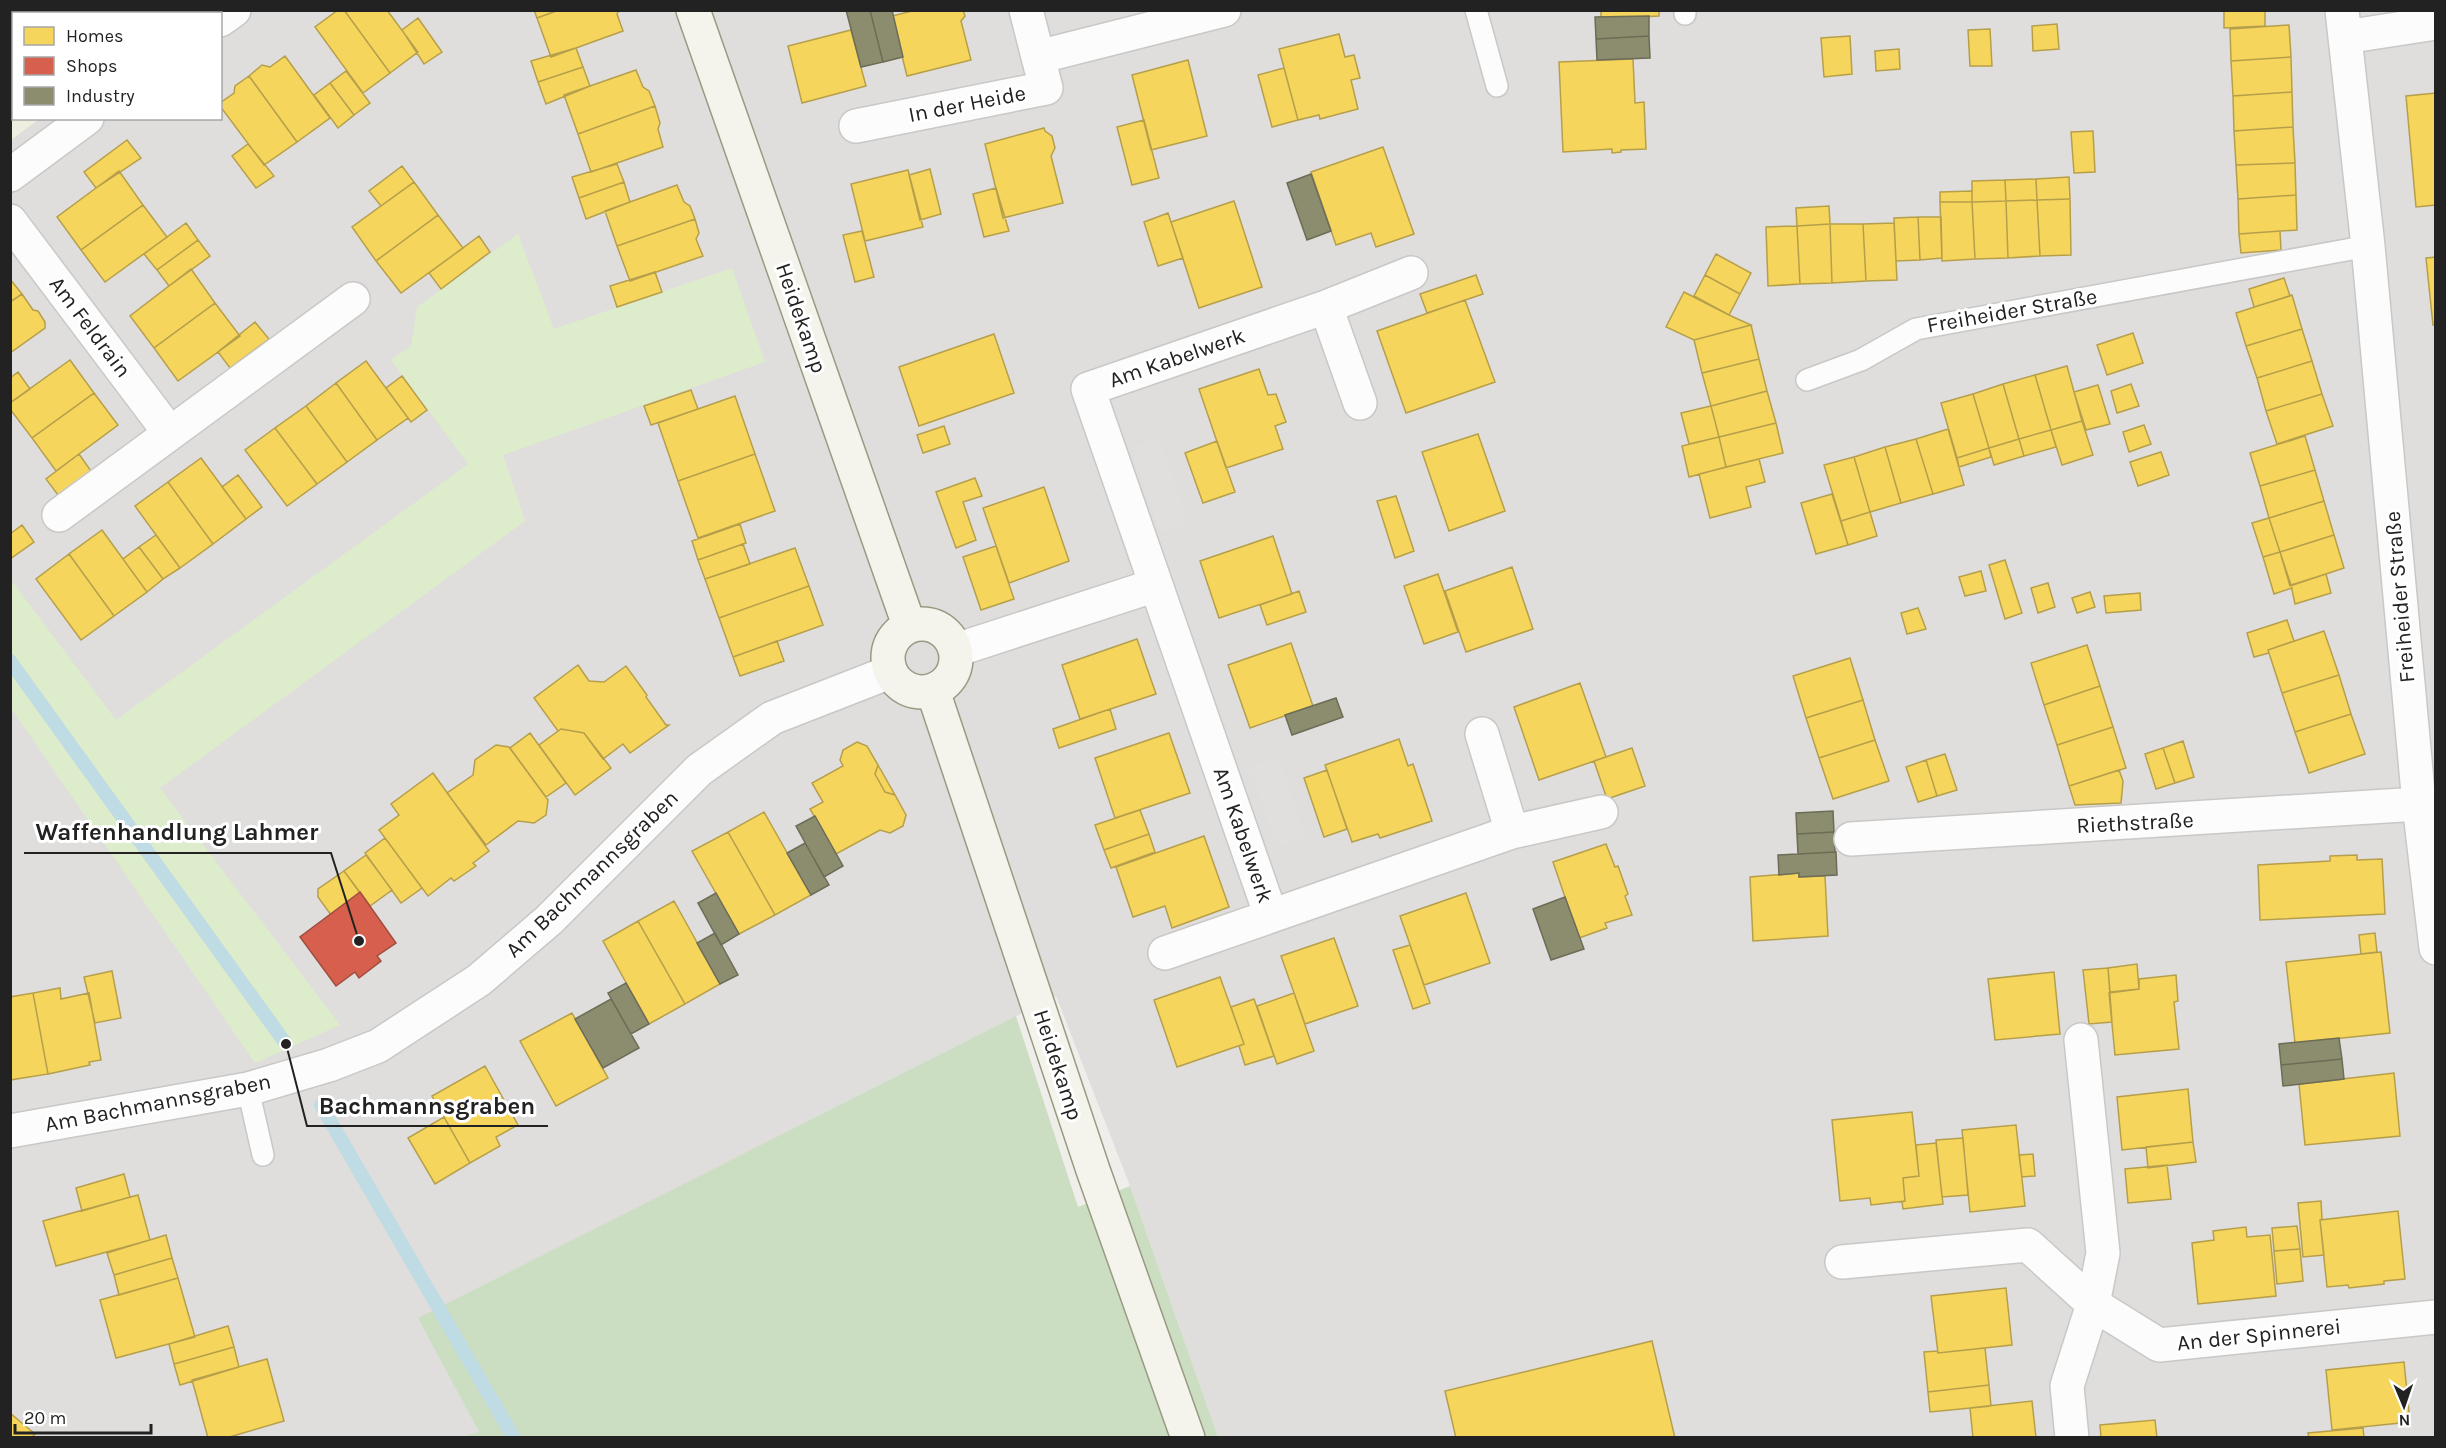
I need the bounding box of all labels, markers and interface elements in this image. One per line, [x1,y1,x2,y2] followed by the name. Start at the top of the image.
[12,12,222,120] legend
[66,25,123,47] text: Homes
[66,55,118,77] text: Shops
[906,80,1028,128] street label: In der Heide
[66,85,135,107] text: Industry
[770,259,832,377] street label: Heidekamp
[44,271,136,383] street label: Am Feldrain
[1925,283,2099,339] street label: Freiheider Straße
[1106,323,1248,393] street label: Am Kabelwerk
[2380,510,2420,684] street label: Freiheider Straße
[1208,764,1278,906] street label: Am Kabelwerk
[500,785,684,963] street label: Am Bachmannsgraben
[2076,807,2194,839] street label: Riethstraße
[24,811,331,853] callout: Waffenhandlung Lahmer
[36,818,319,846] text: Waffenhandlung Lahmer
[1028,1006,1088,1124] street label: Heidekamp
[43,1068,273,1138] street label: Am Bachmannsgraben
[307,1084,548,1126] callout: Bachmannsgraben
[319,1092,535,1120] text: Bachmannsgraben
[2176,1313,2342,1357] street label: An der Spinnerei
[2374,1376,2434,1436] north arrow
[15,1397,152,1435] scale bar
[24,1407,66,1429] text: 20 m
[2398,1411,2411,1430] text: N

